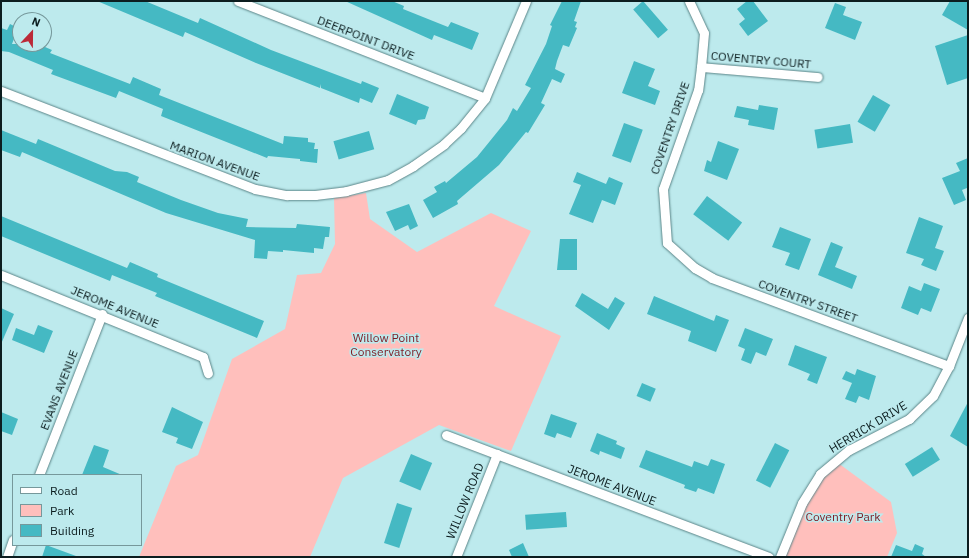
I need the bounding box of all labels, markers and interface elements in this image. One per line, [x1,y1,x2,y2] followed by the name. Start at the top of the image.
[12,12,52,52] north arrow
[315,13,417,63] street label: DEERPOINT DRIVE
[30,14,42,30] text: N
[710,48,812,72] street label: COVENTRY COURT
[647,80,693,176] street label: COVENTRY DRIVE
[168,138,262,184] street label: MARION AVENUE
[756,276,860,326] street label: COVENTRY STREET
[69,283,161,331] street label: JEROME AVENUE
[350,331,422,359] park label: Willow Point Conservatory
[37,348,81,432] street label: EVANS AVENUE
[826,398,910,456] street label: HERRICK DRIVE
[443,461,487,541] street label: WILLOW ROAD
[566,461,658,509] street label: JEROME AVENUE
[12,474,142,546] legend
[50,483,78,498] text: Road
[50,503,74,518] text: Park
[805,510,881,524] park label: Coventry Park
[50,523,94,538] text: Building

